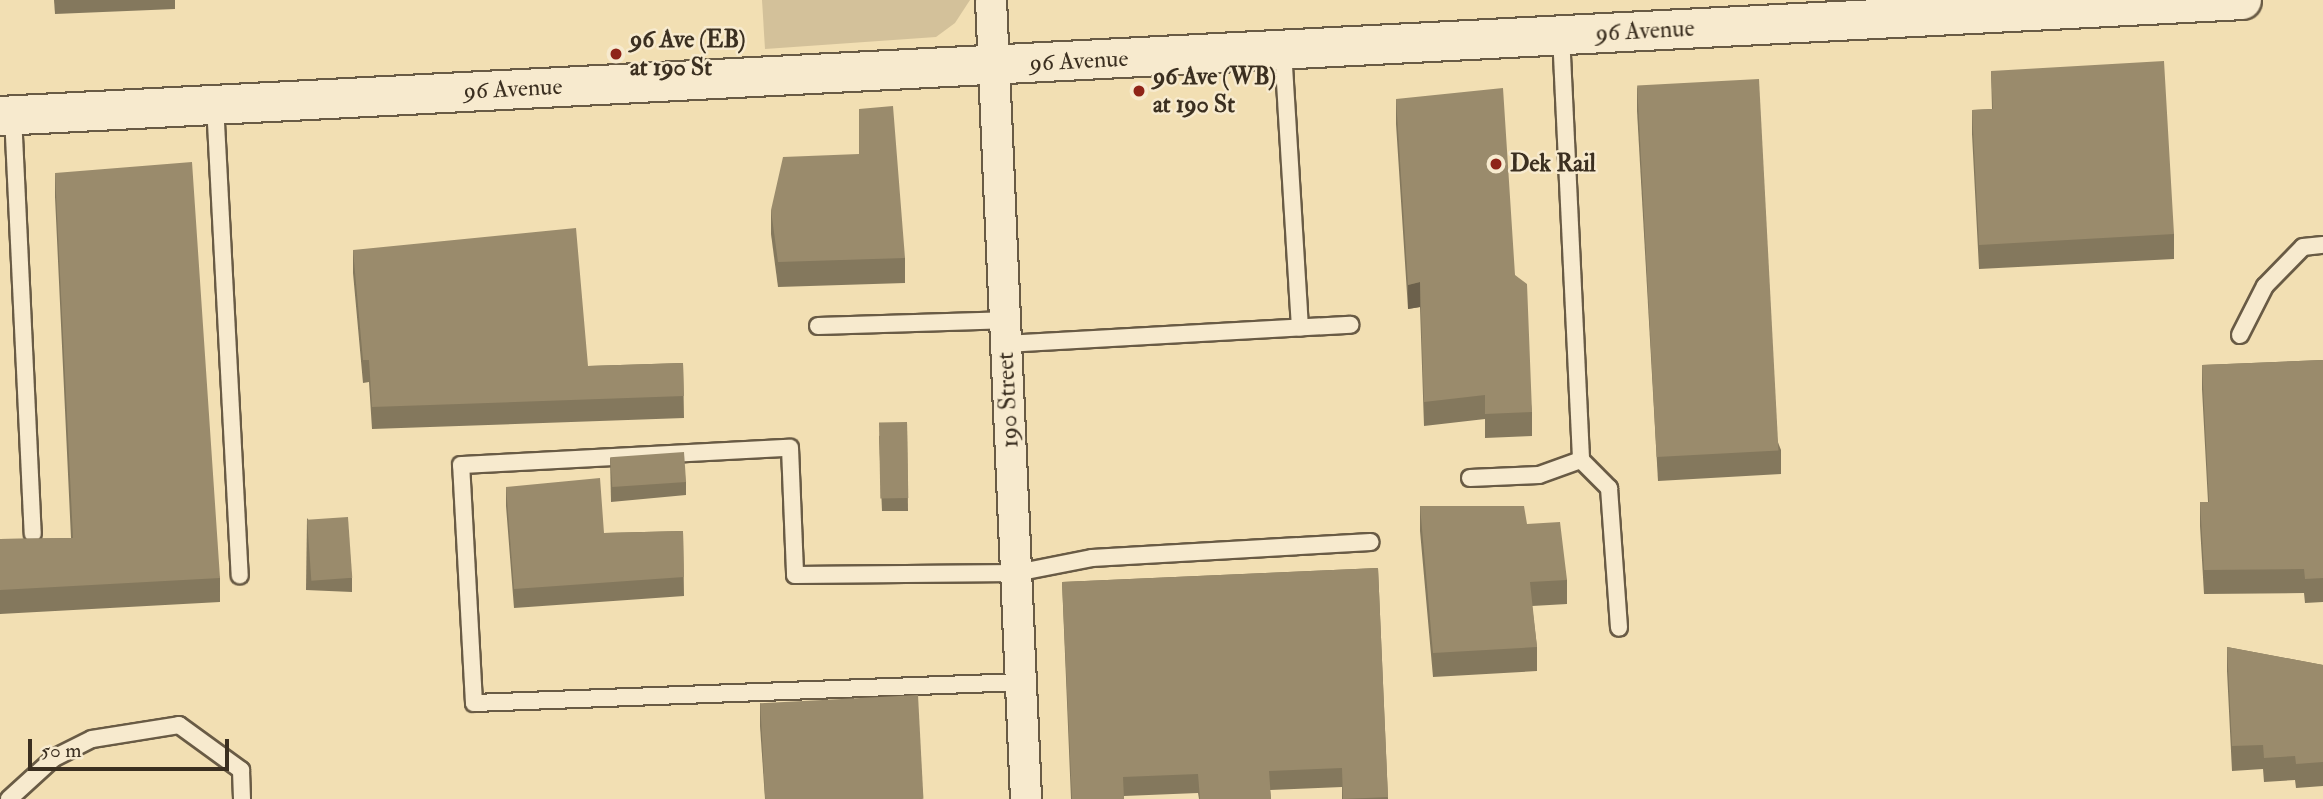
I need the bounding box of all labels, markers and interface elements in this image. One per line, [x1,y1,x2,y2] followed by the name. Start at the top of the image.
[1595,14,1695,48] street label: 96 Avenue
[630,26,745,82] place label: 96 Ave (EB) at 190 St
[1029,44,1129,78] street label: 96 Avenue
[608,46,624,62] marker: 96 Ave (EB) at 190 St
[1153,63,1276,119] place label: 96 Ave (WB) at 190 St
[463,72,563,106] street label: 96 Avenue
[1131,83,1147,99] marker: 96 Ave (WB) at 190 St
[1510,150,1596,178] place label: Dek Rail
[1488,156,1504,172] marker: Dek Rail
[991,351,1025,449] street label: 190 Street
[32,726,233,770] scale bar
[41,737,82,764] text: 50 m

